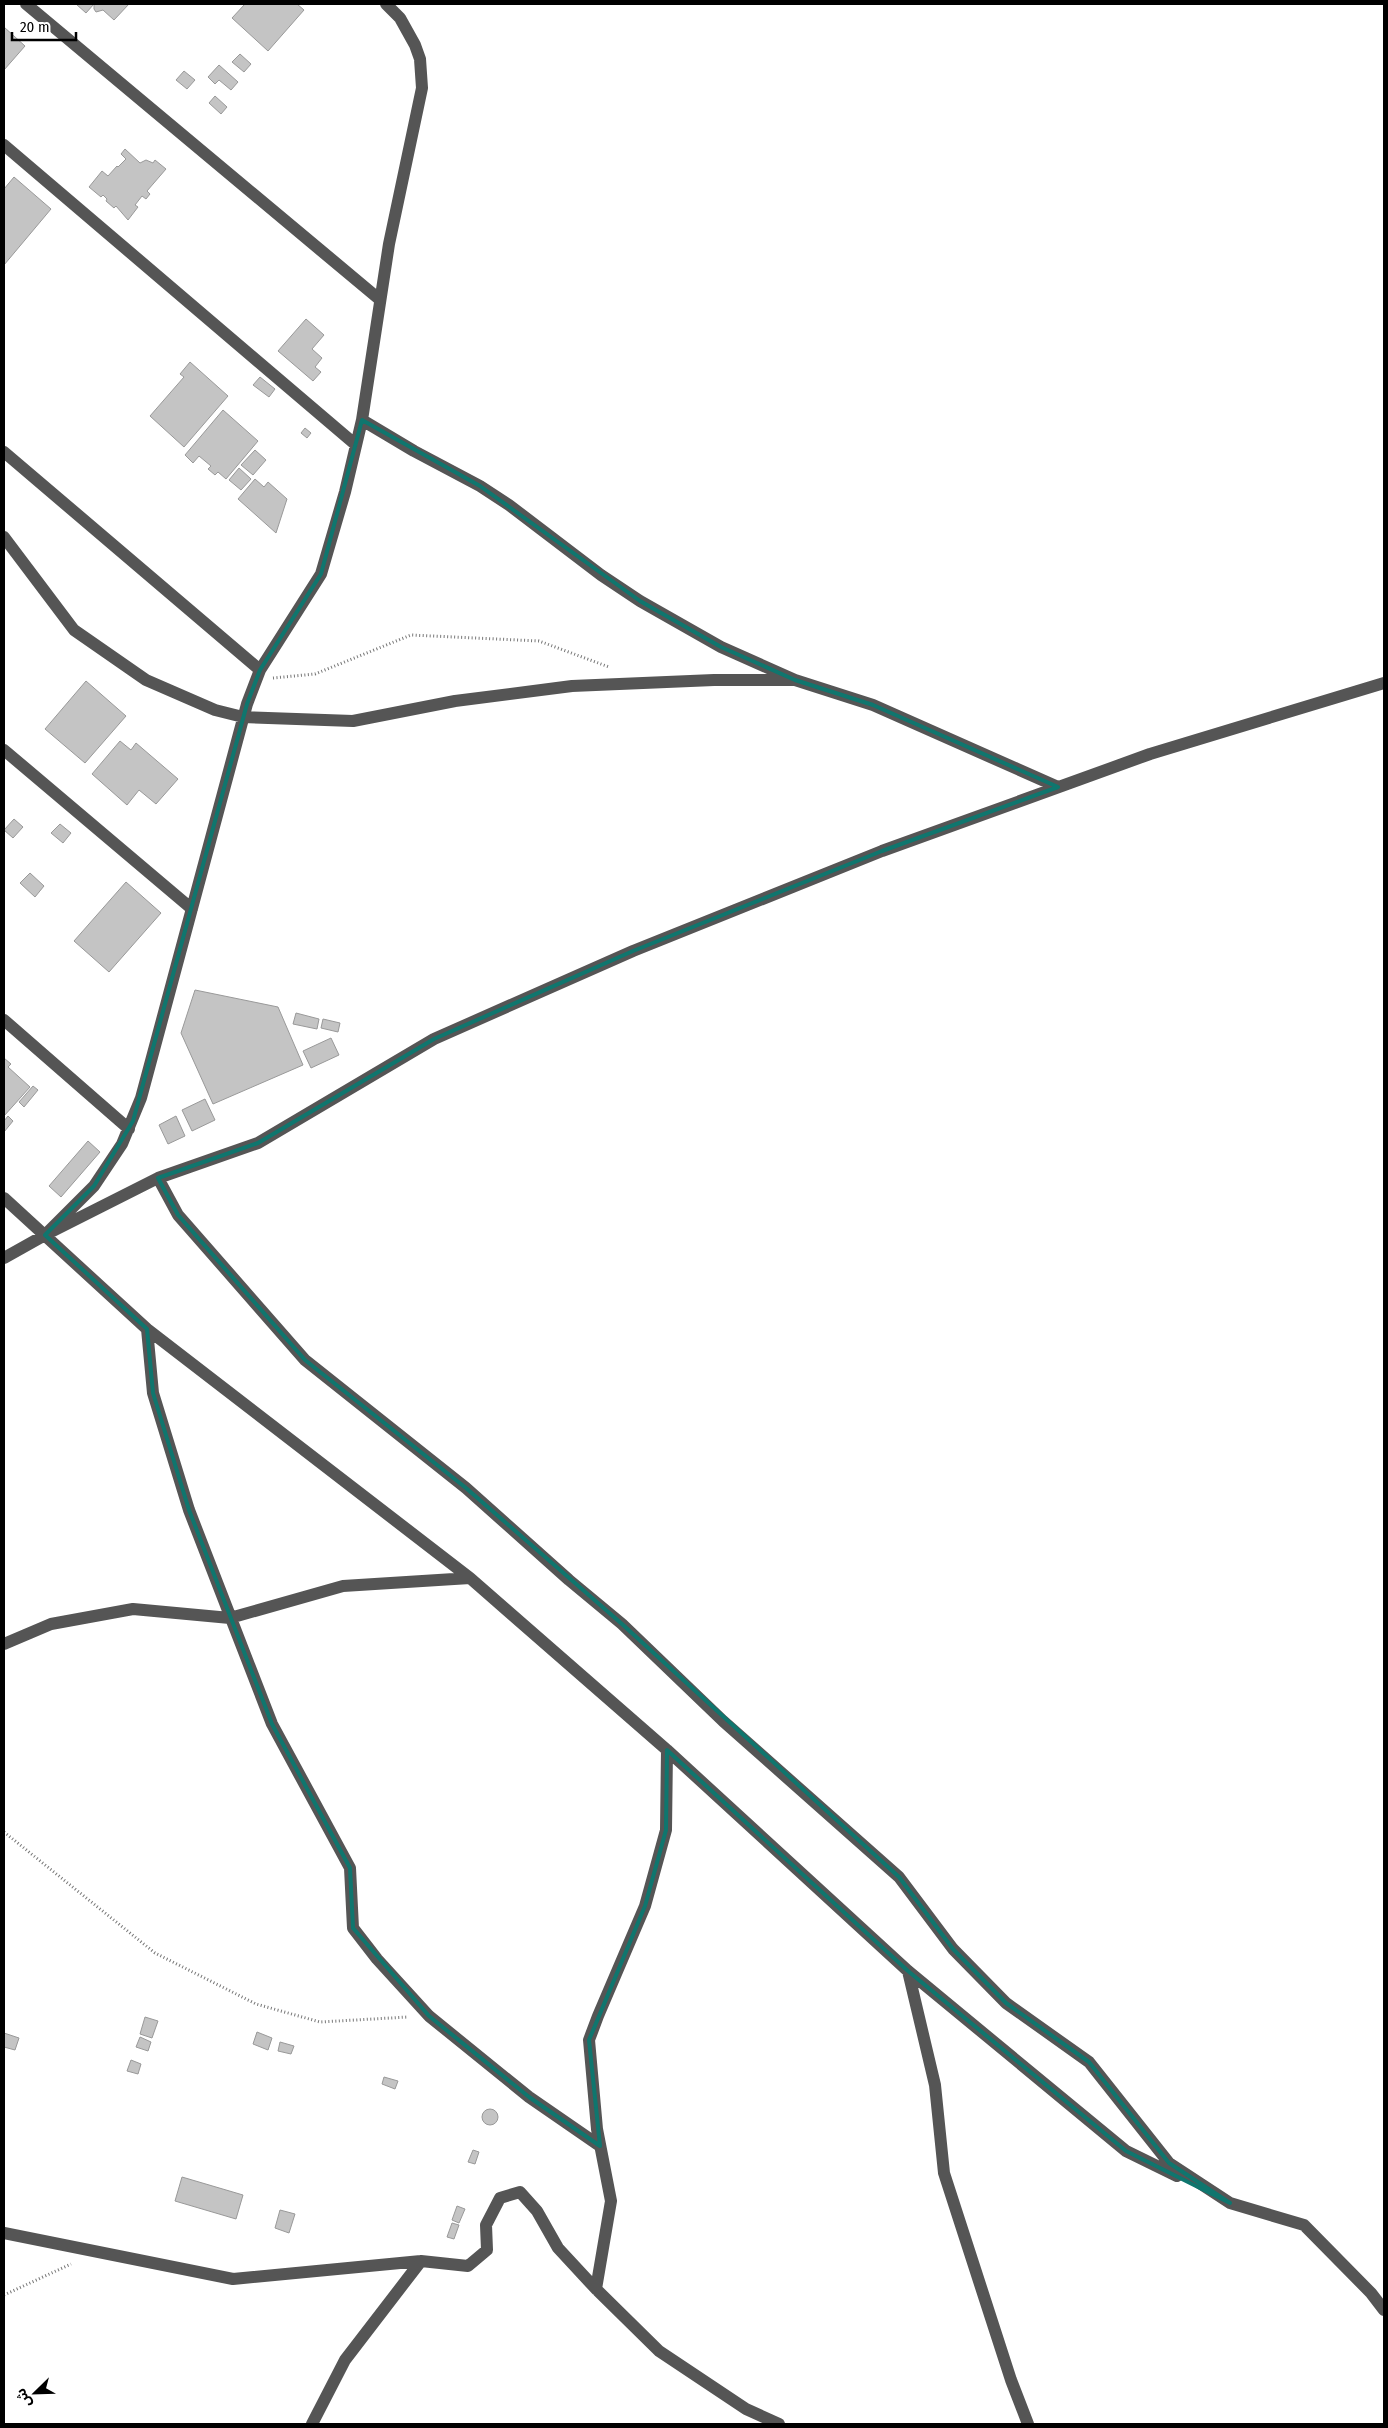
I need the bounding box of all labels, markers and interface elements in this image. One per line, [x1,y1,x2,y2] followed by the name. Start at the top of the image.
[12,10,76,42] scale bar
[20,18,50,36] text: 20 m
[10,2368,60,2418] north arrow
[12,2386,35,2410] text: ش

